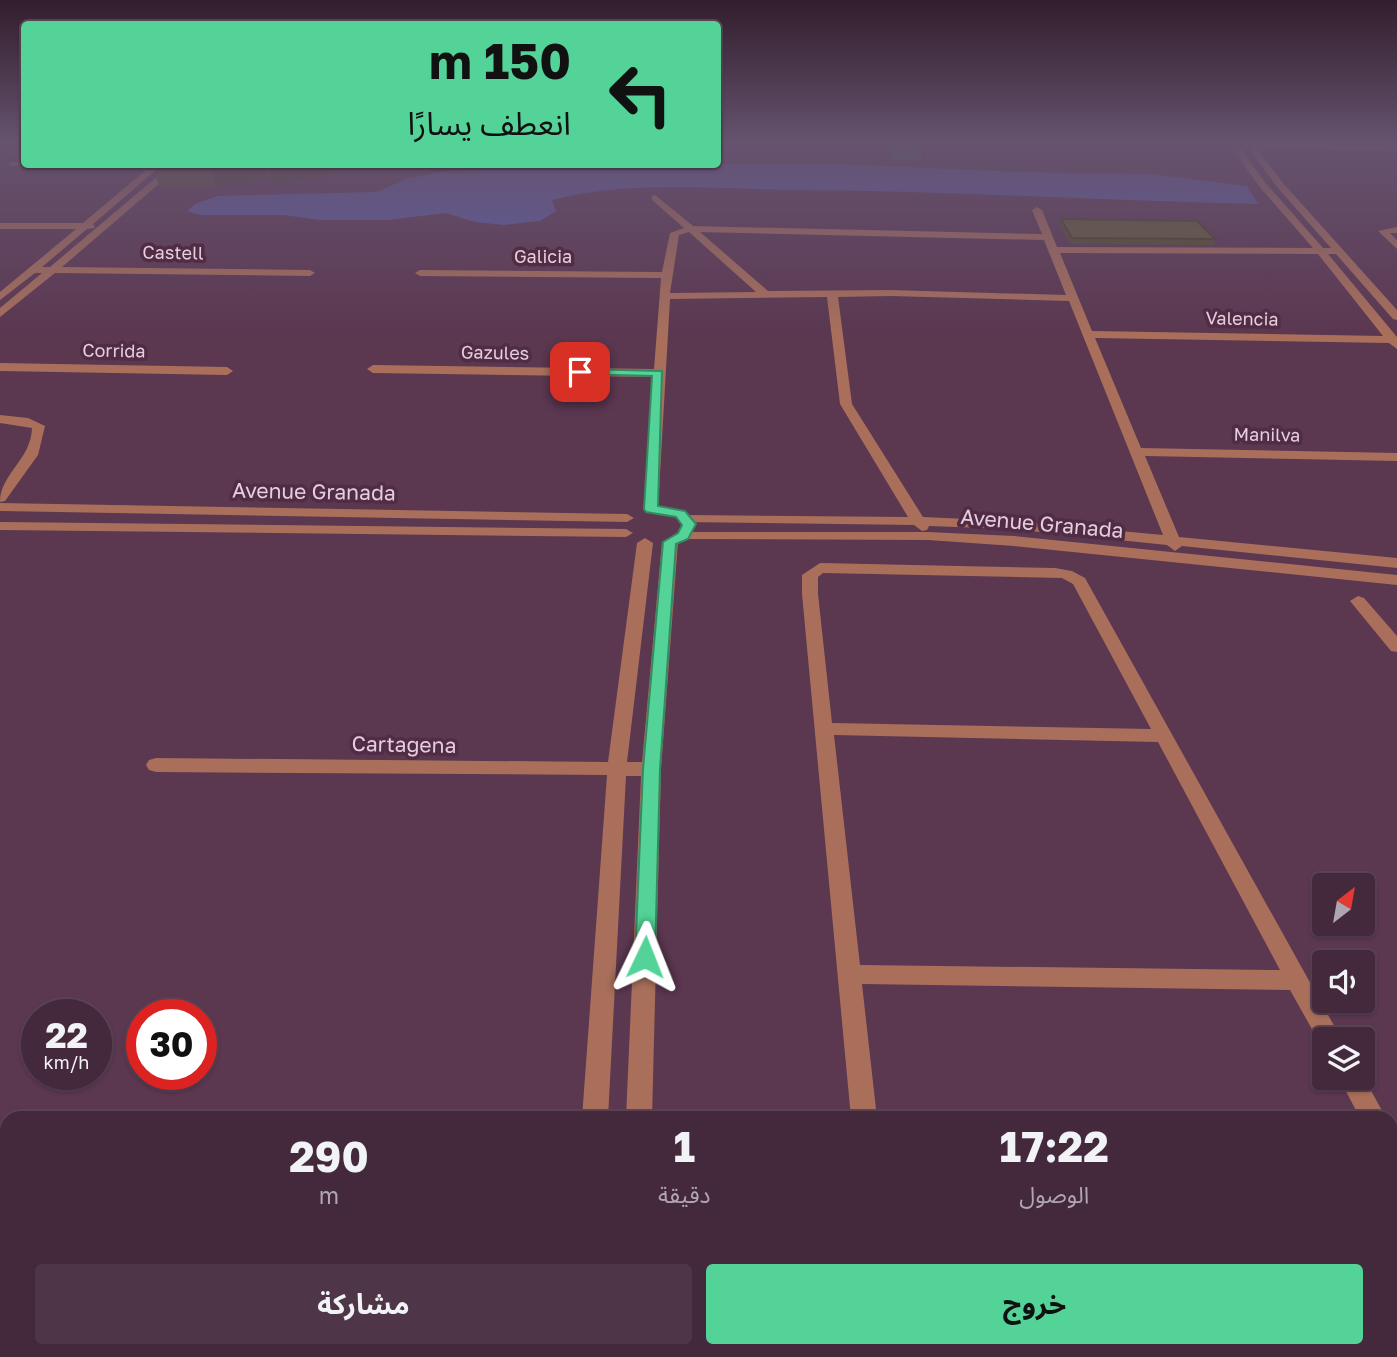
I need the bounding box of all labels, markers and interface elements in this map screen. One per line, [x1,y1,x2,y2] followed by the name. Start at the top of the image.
[429,31,571,90] text: 150 m
[595,49,686,140] icon: left
[408,104,571,142] text: انعطف يسارًا
[142,240,204,264] street label: Castell
[514,245,572,267] street label: Galicia
[1205,306,1279,330] street label: Valencia
[82,338,146,362] street label: Corrida
[461,340,529,364] street label: Gazules
[550,342,610,402] pin
[561,353,599,391] icon: arrive
[1234,422,1301,446] street label: Manilva
[232,477,396,505] street label: Avenue Granada
[959,503,1125,543] street label: Avenue Granada
[351,730,457,758] street label: Cartagena
[1312,873,1376,936] north arrow
[1312,873,1375,1090] map controls
[608,920,682,994] position arrow
[1312,950,1375,1013] button: sound
[126,999,217,1090] speed limit sign: 30
[45,1014,88,1056] text: 22
[1312,1027,1375,1090] button: layers
[44,1051,89,1073] text: km/h
[673,1121,695,1171] text: 1
[1000,1121,1109,1171] text: 17:22
[289,1131,369,1181] text: 290
[658,1180,710,1208] text: دقيقة
[1019,1180,1089,1208] text: الوصول
[319,1181,339,1209] text: m
[35,1264,692,1344] button: مشاركة
[706,1264,1363,1344] button: خروج

